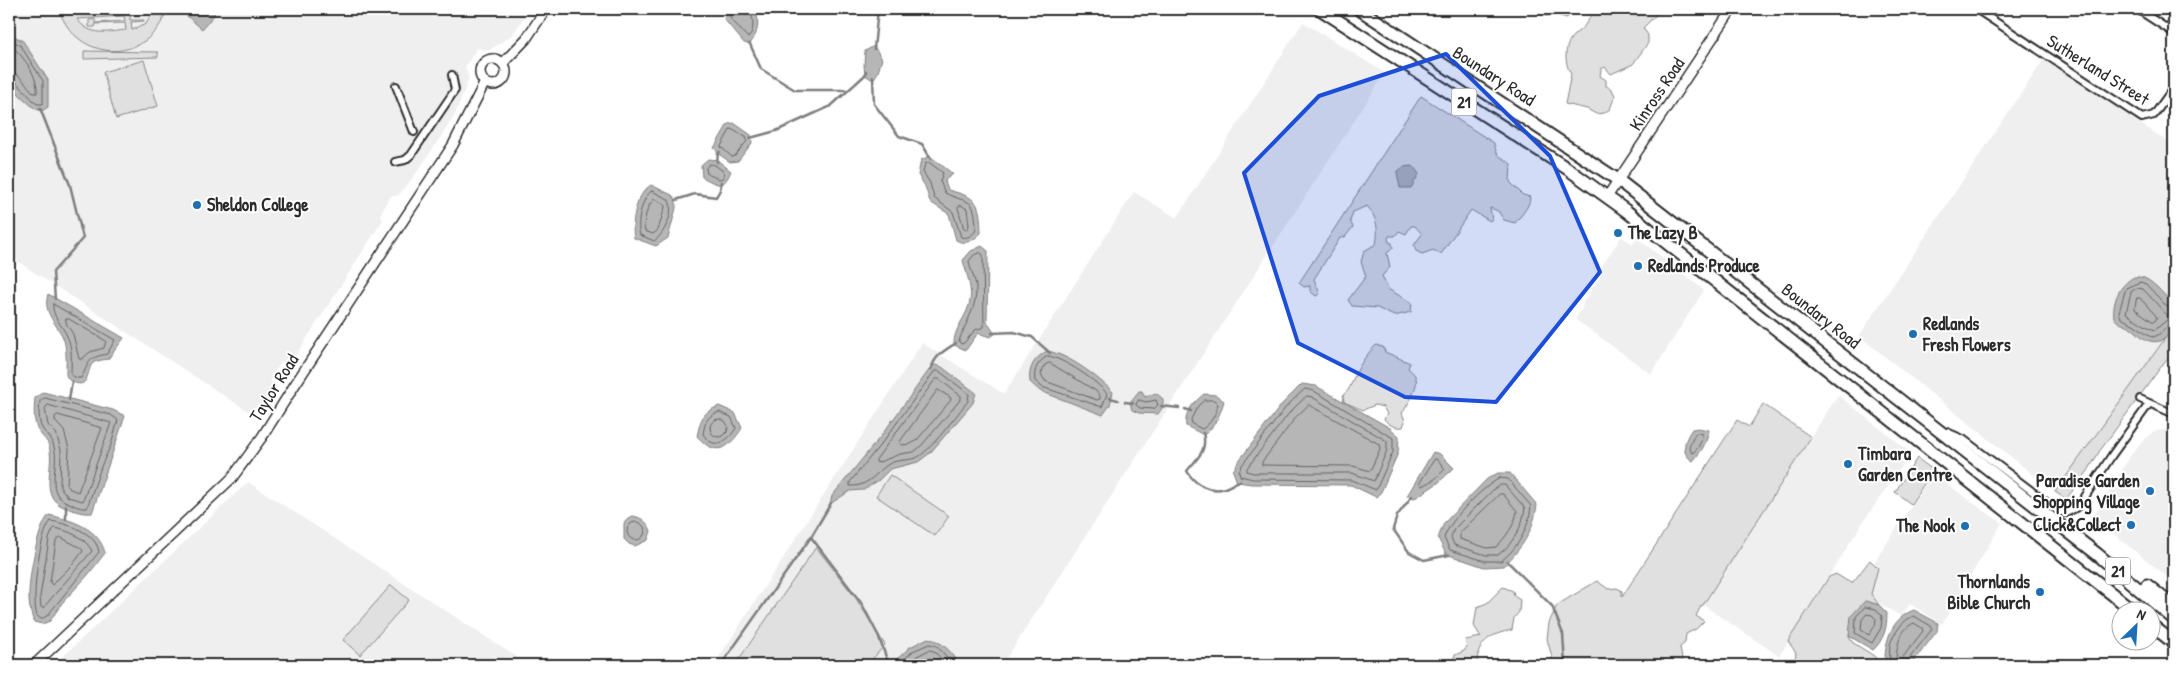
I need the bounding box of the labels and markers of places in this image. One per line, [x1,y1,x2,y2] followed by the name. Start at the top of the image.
[207,192,309,218] place label: Sheldon College
[191,199,203,211] marker: Sheldon College
[1627,220,1698,246] place label: The Lazy B
[1612,227,1624,239] marker: The Lazy B
[1648,253,1760,278] place label: Redlands Produce
[1632,260,1644,272] marker: Redlands Produce
[1922,311,2011,357] place label: Redlands Fresh Flowers
[1907,328,1919,340] marker: Redlands Fresh Flowers
[1857,441,1953,487] place label: Timbara Garden Centre
[1842,458,1854,470] marker: Timbara Garden Centre
[2033,468,2141,515] place label: Paradise Garden Shopping Village
[2144,485,2156,497] marker: Paradise Garden Shopping Village
[2033,512,2122,537] place label: Click&Collect
[1895,513,1956,538] place label: The Nook
[2125,519,2137,531] marker: Click&Collect
[1959,520,1971,532] marker: The Nook
[1947,569,2030,615] place label: Thornlands Bible Church
[2034,586,2046,598] marker: Thornlands Bible Church

